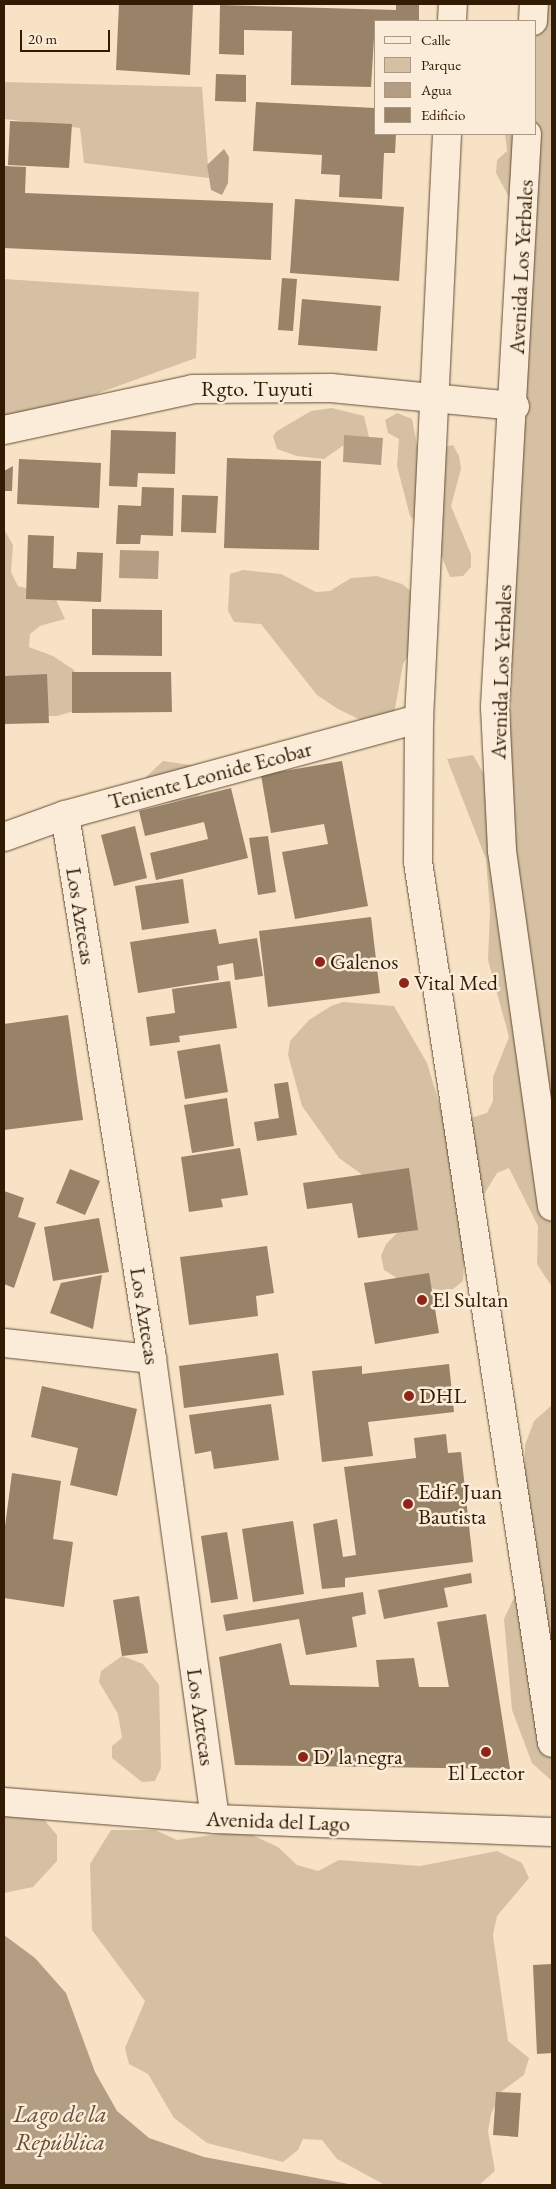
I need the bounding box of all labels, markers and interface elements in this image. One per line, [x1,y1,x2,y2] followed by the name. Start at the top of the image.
[22,20,112,52] scale bar
[374,20,536,135] legend
[28,29,57,48] text: 20 m
[421,30,451,49] text: Calle
[421,55,461,74] text: Parque
[421,80,452,99] text: Agua
[421,105,465,124] text: Edificio
[503,179,539,355] street label: Avenida Los Yerbales
[201,376,313,402] street label: Rgto. Tuyuti
[485,584,517,760] street label: Avenida Los Yerbales
[105,735,315,815] street label: Teniente Leonide Ecobar
[60,865,102,967] street label: Los Aztecas
[330,949,398,975] place label: Galenos
[314,956,326,968] marker: Galenos
[414,970,498,996] place label: Vital Med
[398,977,410,989] marker: Vital Med
[124,1265,166,1367] street label: Los Aztecas
[432,1287,508,1313] place label: El Sultan
[416,1294,428,1306] marker: El Sultan
[419,1383,466,1409] place label: DHL
[403,1390,415,1402] marker: DHL
[418,1478,502,1530] place label: Edif. Juan Bautista
[402,1498,414,1510] marker: Edif. Juan Bautista
[181,1667,221,1767] street label: Los Aztecas
[313,1744,403,1770] place label: D' la negra
[480,1746,492,1758] marker: El Lector
[297,1751,309,1763] marker: D' la negra
[447,1760,525,1786] place label: El Lector
[206,1805,350,1837] street label: Avenida del Lago
[13,2100,107,2156] water label: Lago de la República

